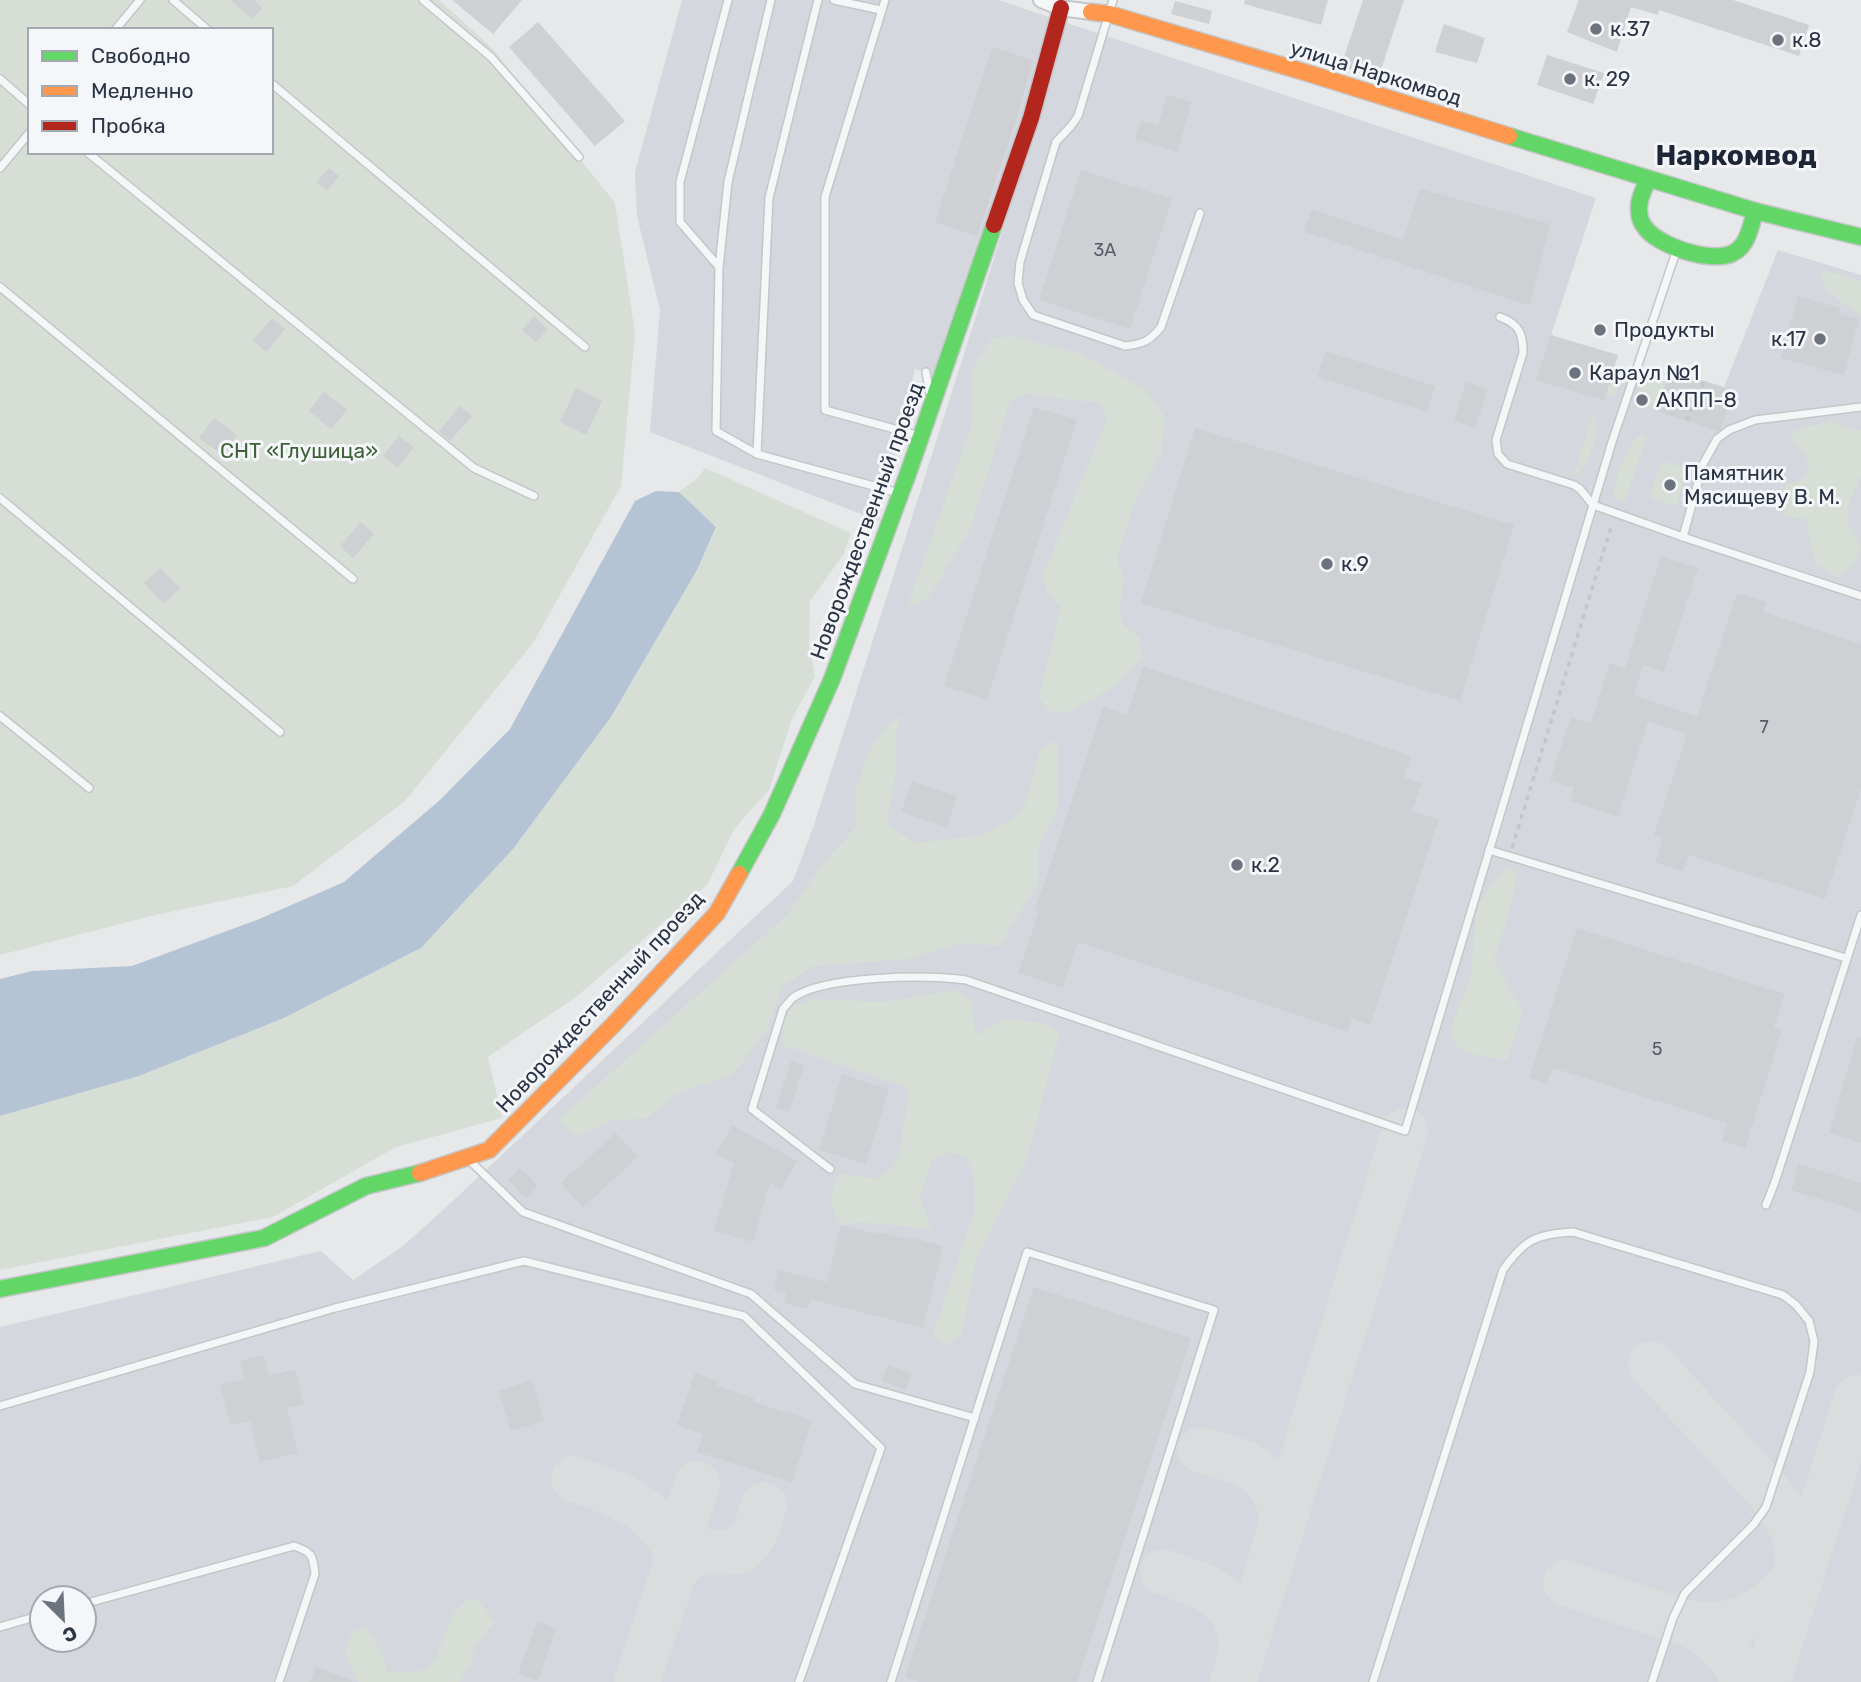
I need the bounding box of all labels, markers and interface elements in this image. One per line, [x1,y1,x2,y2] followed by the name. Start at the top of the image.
[1610,16,1650,41] place label: к.37
[1588,21,1604,37] marker: к.37
[1792,27,1822,52] place label: к.8
[28,28,273,154] legend
[1770,32,1786,48] marker: к.8
[1287,35,1465,111] street label: улица Наркомвод
[91,43,191,68] text: Свободно
[1584,66,1630,91] place label: к. 29
[1562,71,1578,87] marker: к. 29
[91,78,194,103] text: Медленно
[91,113,166,138] text: Пробка
[1655,139,1817,172] district label: Наркомвод
[1094,239,1116,261] house number: 3А
[1614,317,1715,342] place label: Продукты
[1592,322,1608,338] marker: Продукты
[1771,326,1806,351] place label: к.17
[1812,331,1828,347] marker: к.17
[1589,360,1700,385] place label: Караул №1
[1567,365,1583,381] marker: Караул №1
[805,379,928,663] street label: Новорождественный проезд
[1656,387,1737,412] place label: АКПП-8
[1634,392,1650,408] marker: АКПП-8
[220,438,378,463] park label: СНТ «Глушица»
[1684,460,1840,509] place label: Памятник Мясищеву В. М.
[1662,477,1678,493] marker: Памятник Мясищеву В. М.
[1341,551,1369,576] place label: к.9
[1319,556,1335,572] marker: к.9
[1759,716,1769,738] house number: 7
[1251,852,1280,877] place label: к.2
[1229,857,1245,873] marker: к.2
[491,886,709,1117] street label: Новорождественный проезд
[1652,1038,1662,1060] house number: 5
[28,1584,98,1654] north arrow
[59,1621,80,1647] text: С

